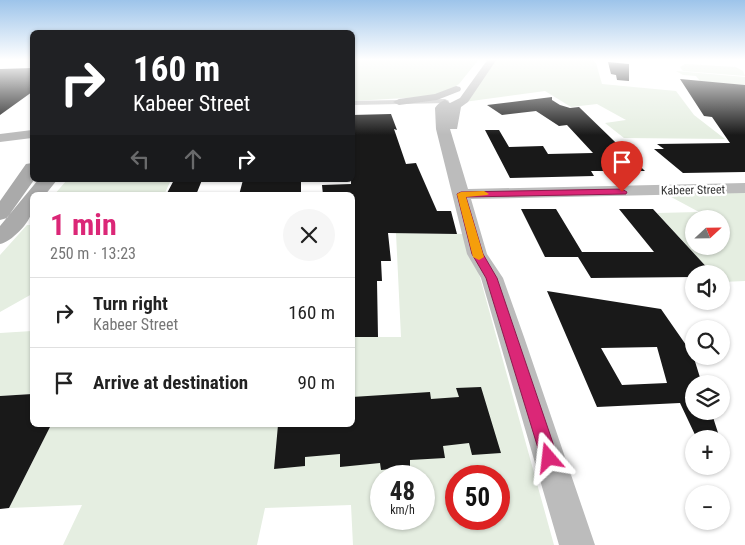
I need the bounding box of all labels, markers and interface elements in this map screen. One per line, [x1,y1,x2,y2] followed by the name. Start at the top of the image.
[133,49,220,90] text: 160 m
[50,50,115,115] icon: right
[133,91,250,116] text: Kabeer Street
[601,141,643,192] pin
[126,145,154,173] icon: left
[179,145,207,173] icon: ahead
[232,145,260,173] icon: right
[608,148,636,176] icon: arrive
[661,182,726,198] street label: Kabeer Street
[50,207,117,242] text: 1 min
[283,209,335,261] button: close
[685,210,730,255] north arrow
[685,210,730,530] map controls
[50,244,136,263] text: 250 m · 13:23
[685,265,730,310] button: sound
[93,292,168,315] text: Turn right
[50,299,78,327] icon: right
[288,301,335,324] text: 160 m
[93,315,178,334] text: Kabeer Street
[685,320,730,365] button: search
[50,369,78,397] icon: arrive
[93,371,248,394] text: Arrive at destination
[298,371,335,394] text: 90 m
[685,375,730,420] button: layers
[685,430,730,475] button: +
[522,431,574,483] position arrow
[445,465,510,530] speed limit sign: 50
[390,477,415,506] text: 48
[685,485,730,530] button: −
[390,503,415,517] text: km/h

